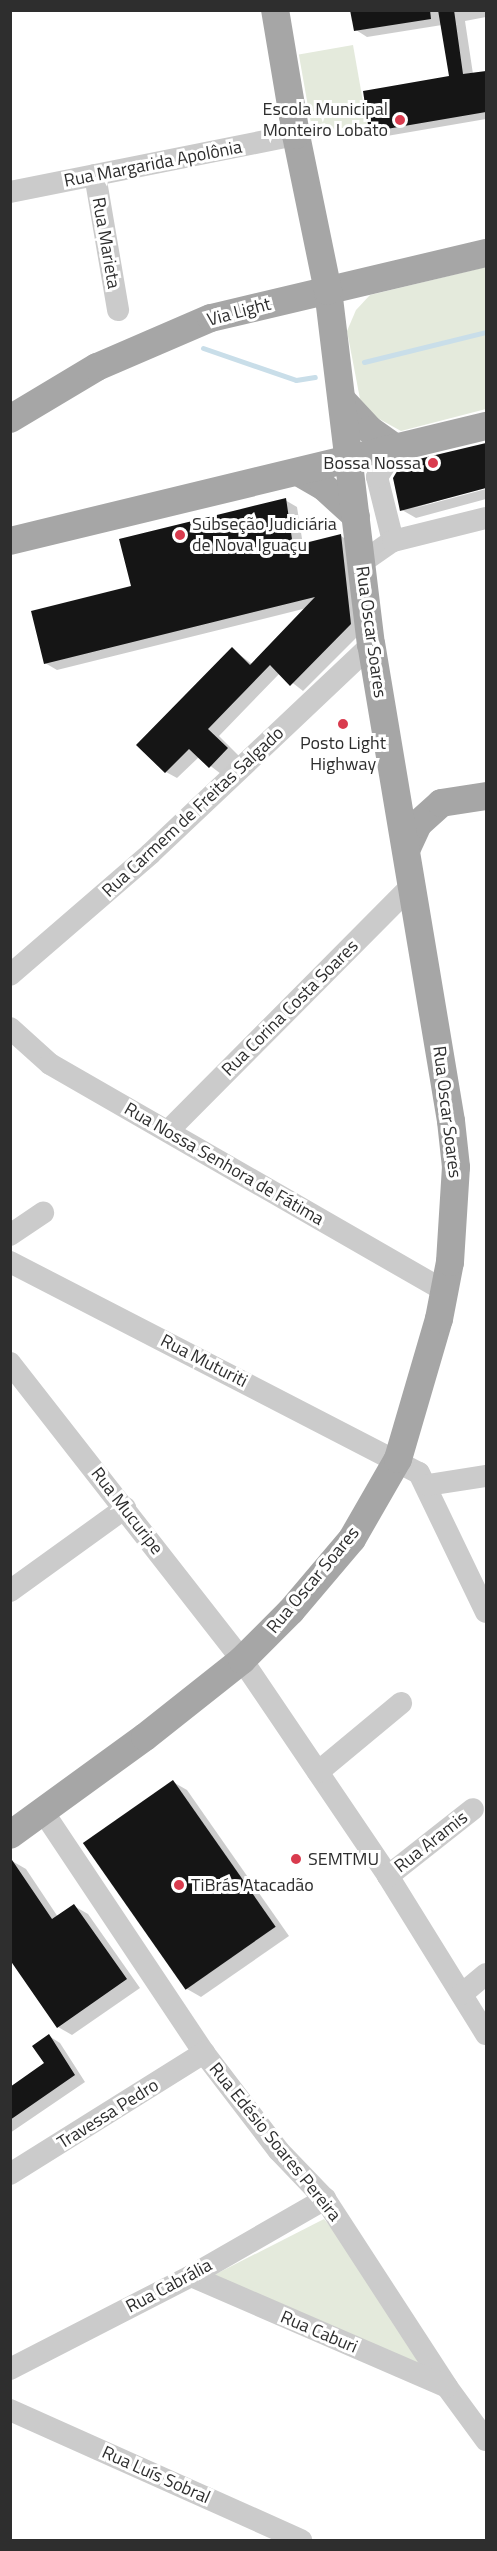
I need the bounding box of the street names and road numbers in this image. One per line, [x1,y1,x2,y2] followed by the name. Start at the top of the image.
[62,136,244,192] street label: Rua Margarida Apolônia
[87,196,125,290] street label: Rua Marieta
[205,293,273,331] street label: Via Light
[351,565,391,699] street label: Rua Oscar Soares
[98,722,288,902] street label: Rua Carmem de Freitas Salgado
[217,935,363,1081] street label: Rua Corina Costa Soares
[428,1045,466,1179] street label: Rua Oscar Soares
[121,1098,327,1230] street label: Rua Nossa Senhora de Fátima
[157,1330,251,1392] street label: Rua Muturiti
[86,1463,168,1559] street label: Rua Mucuripe
[262,1522,364,1638] street label: Rua Oscar Soares
[390,1807,472,1877] street label: Rua Aramis
[204,2058,346,2226] street label: Rua Edésio Soares Pereira
[53,2074,163,2154] street label: Travessa Pedro
[122,2254,216,2318] street label: Rua Cabrália
[277,2306,361,2358] street label: Rua Caburi
[99,2442,213,2508] street label: Rua Luís Sobral

